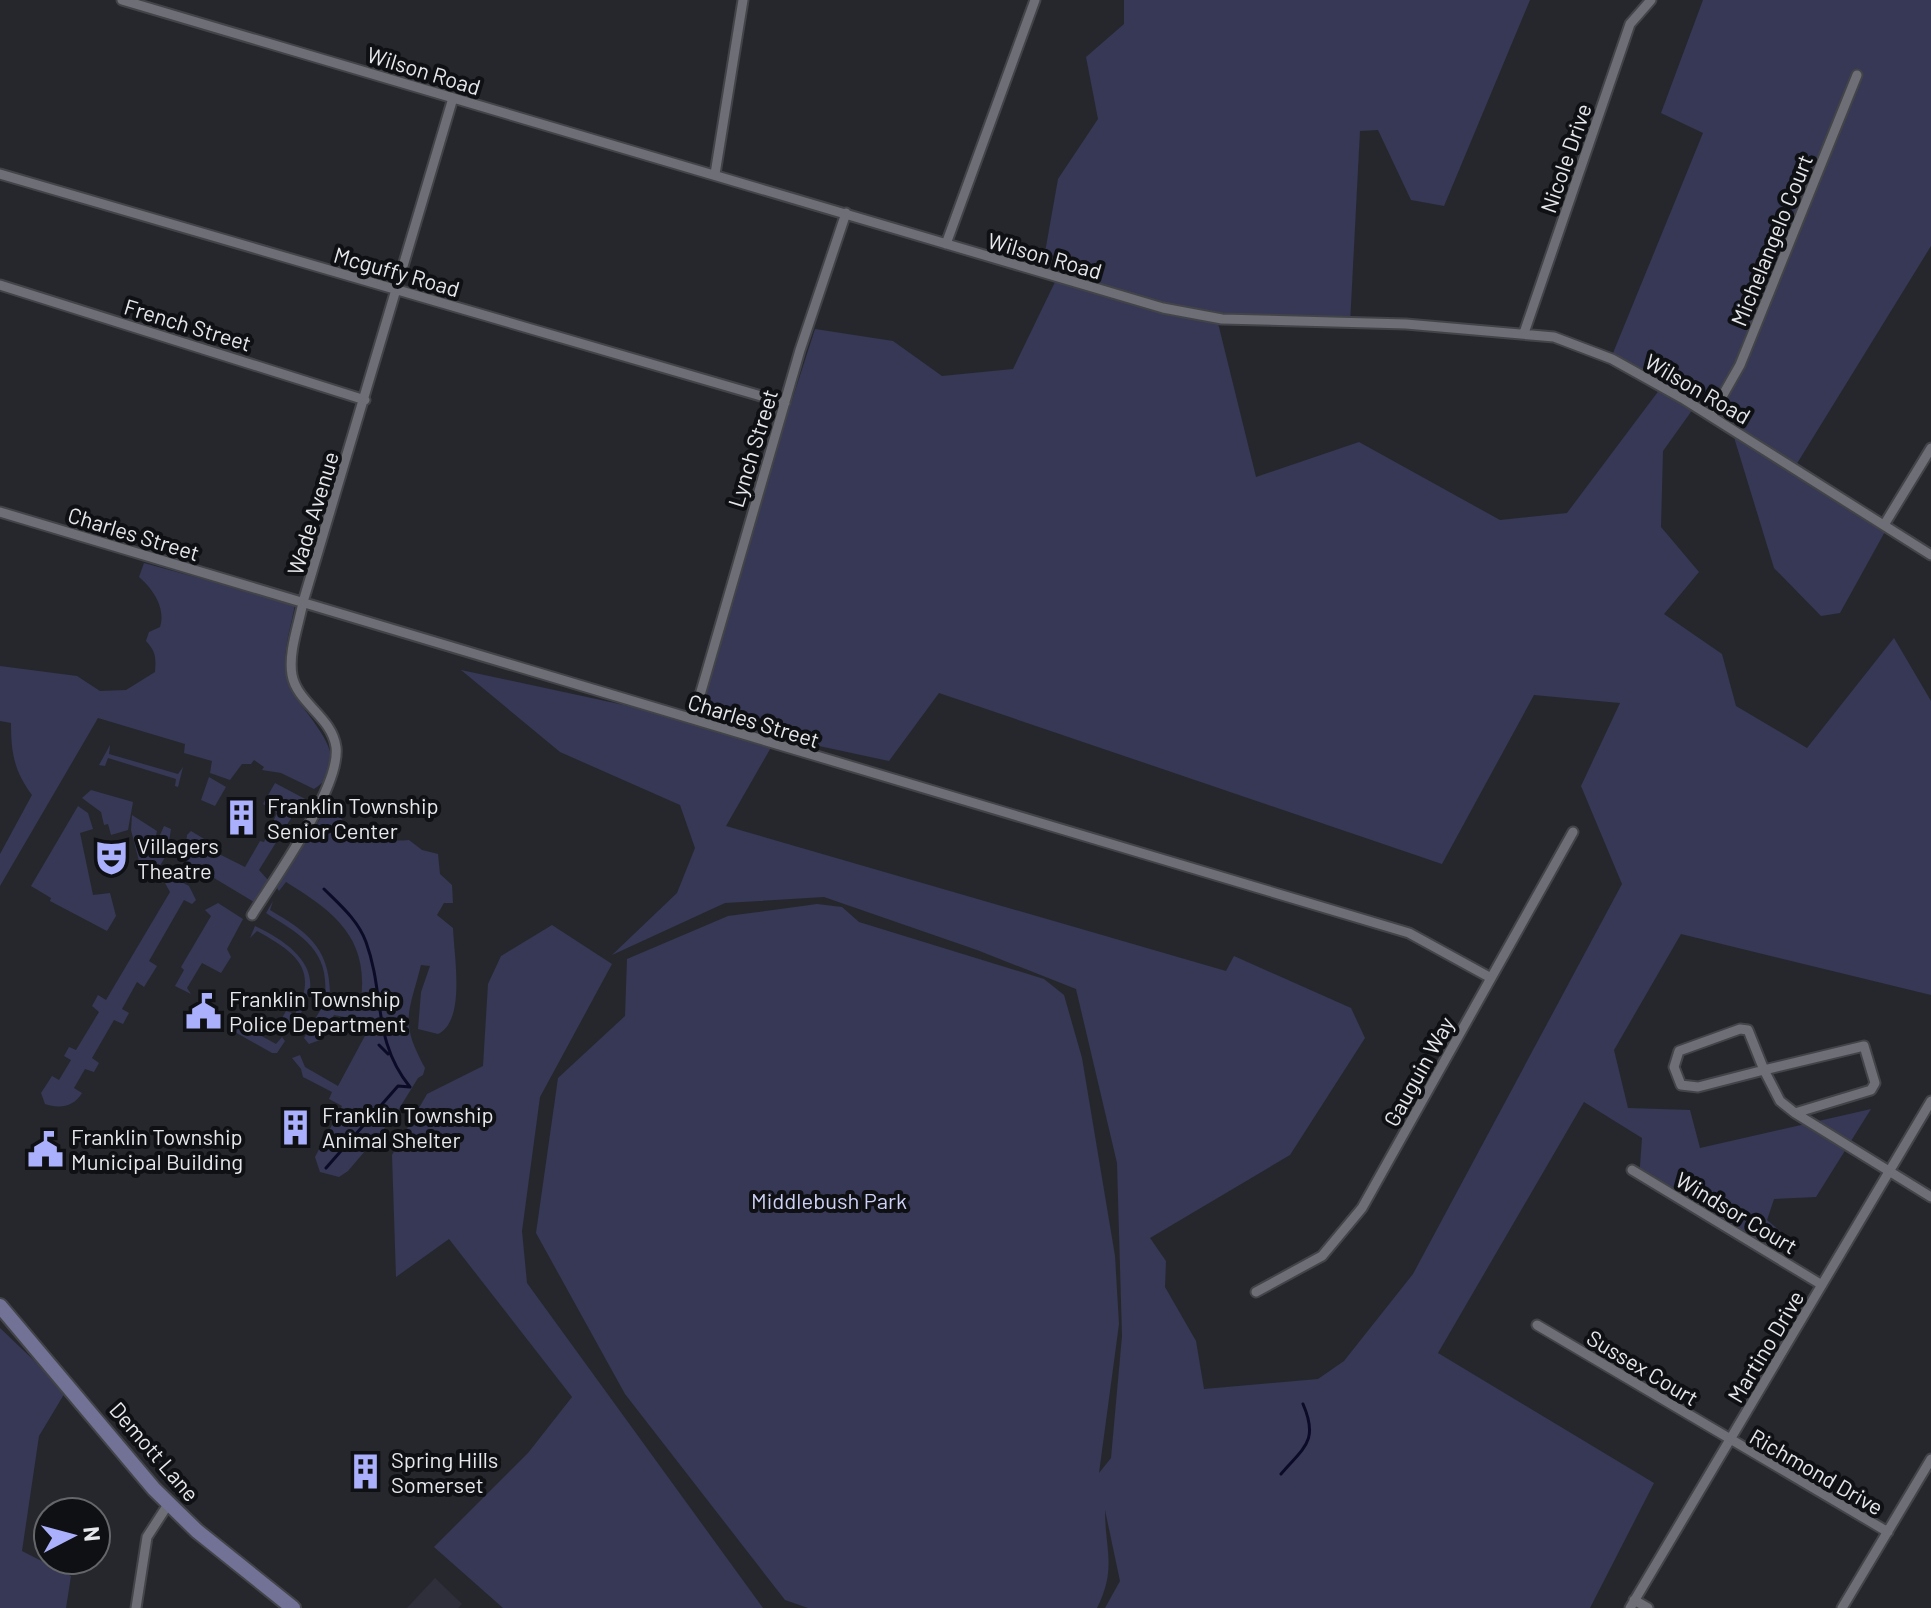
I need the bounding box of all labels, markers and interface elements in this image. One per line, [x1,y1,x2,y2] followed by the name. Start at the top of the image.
[364,40,484,100] street label: Wilson Road
[1534,100,1596,216] street label: Nicole Drive
[1725,150,1817,330] street label: Michelangelo Court
[985,226,1105,284] street label: Wilson Road
[331,241,463,301] street label: Mcguffy Road
[121,292,255,356] street label: French Street
[1641,347,1755,429] street label: Wilson Road
[722,386,782,510] street label: Lynch Street
[281,448,343,578] street label: Wade Avenue
[65,501,203,565] street label: Charles Street
[685,688,823,752] street label: Charles Street
[267,792,439,843] place label: Franklin Township Senior Center
[222,799,260,837] building icon: Franklin Township Senior Center
[137,832,219,883] place label: Villagers Theatre
[92,839,130,877] theatre icon: Villagers Theatre
[229,985,406,1036] place label: Franklin Township Police Department
[184,992,222,1030] public building icon: Franklin Township Police Department
[1377,1012,1459,1130] street label: Gauguin Way
[322,1101,494,1152] place label: Franklin Township Animal Shelter
[277,1108,315,1146] building icon: Franklin Township Animal Shelter
[71,1123,243,1174] place label: Franklin Township Municipal Building
[26,1130,64,1168] public building icon: Franklin Township Municipal Building
[1672,1166,1802,1258] street label: Windsor Court
[751,1187,907,1213] park label: Middlebush Park
[1721,1285,1809,1407] street label: Martino Drive
[1583,1324,1703,1410] street label: Sussex Court
[105,1396,205,1506] street label: Demott Lane
[1746,1422,1888,1520] street label: Richmond Drive
[391,1446,498,1497] place label: Spring Hills Somerset
[346,1453,384,1491] building icon: Spring Hills Somerset
[32,1496,112,1576] north arrow
[79,1525,107,1542] text: N

